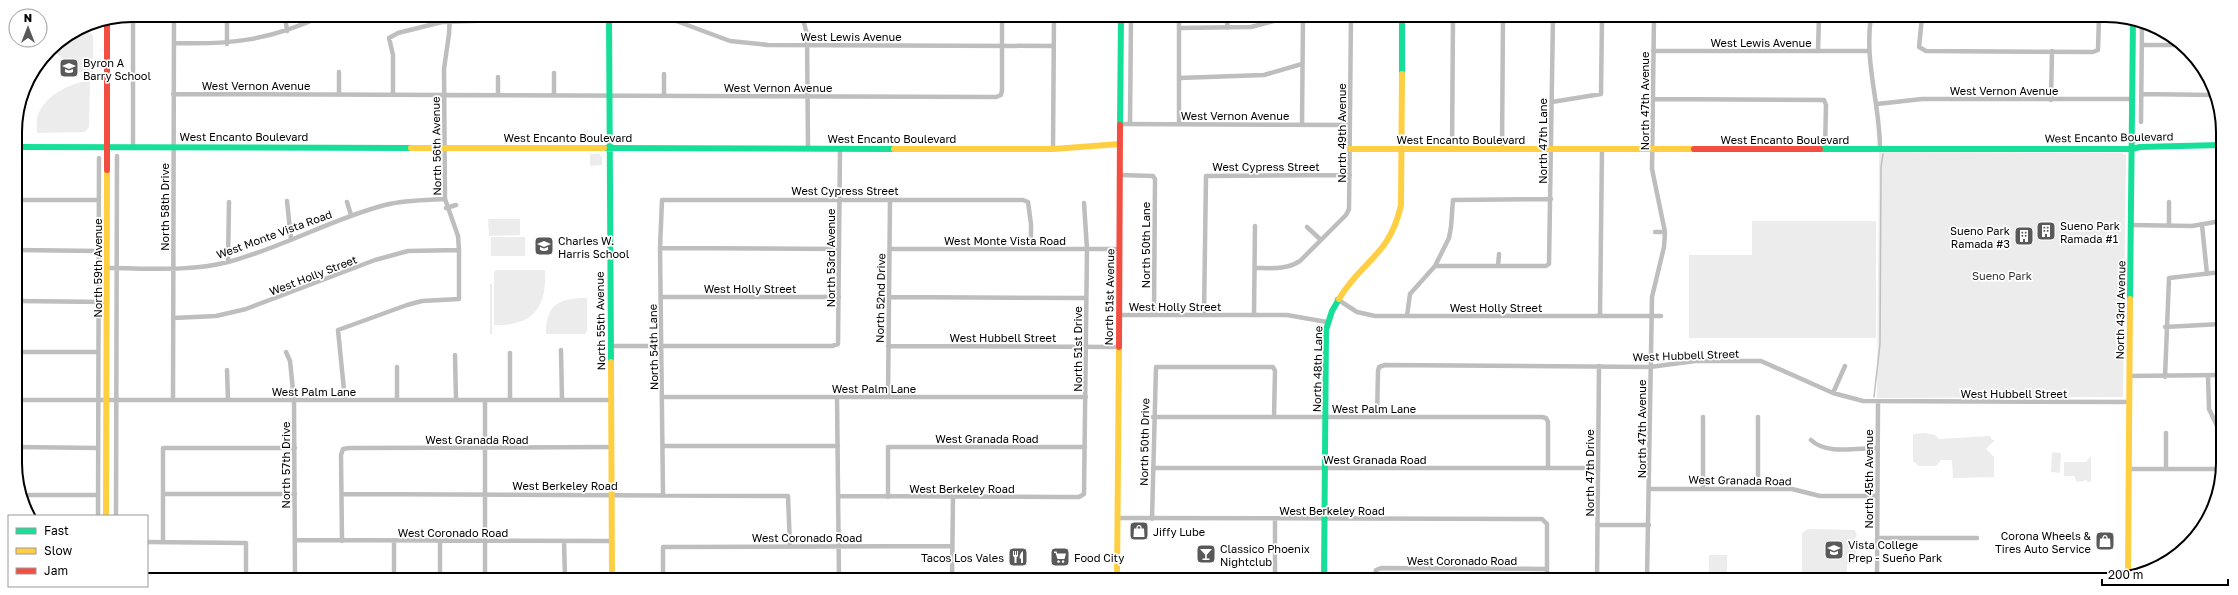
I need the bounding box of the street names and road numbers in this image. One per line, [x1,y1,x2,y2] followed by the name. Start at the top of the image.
[800,30,902,43] street label: West Lewis Avenue
[1710,36,1812,49] street label: West Lewis Avenue
[1638,52,1651,150] street label: North 47th Avenue
[202,79,310,92] street label: West Vernon Avenue
[724,81,832,94] street label: West Vernon Avenue
[1335,83,1348,183] street label: North 49th Avenue
[1950,84,2058,97] street label: West Vernon Avenue
[429,96,443,196] street label: North 56th Avenue
[1536,98,1549,184] street label: North 47th Lane
[1181,109,1289,122] street label: West Vernon Avenue
[2045,129,2173,145] street label: West Encanto Boulevard
[180,130,308,143] street label: West Encanto Boulevard
[504,131,632,144] street label: West Encanto Boulevard
[828,132,956,145] street label: West Encanto Boulevard
[1397,133,1525,146] street label: West Encanto Boulevard
[1721,133,1849,146] street label: West Encanto Boulevard
[1212,160,1320,173] street label: West Cypress Street
[158,163,171,251] street label: North 58th Drive
[791,184,899,197] street label: West Cypress Street
[1139,202,1152,288] street label: North 50th Lane
[214,207,334,261] street label: West Monte Vista Road
[824,209,837,307] street label: North 53rd Avenue
[91,218,104,318] street label: North 59th Avenue
[944,234,1066,247] street label: West Monte Vista Road
[1102,248,1116,346] street label: North 51st Avenue
[267,252,359,298] street label: West Holly Street
[873,253,887,343] street label: North 52nd Drive
[2113,260,2127,360] street label: North 43rd Avenue
[593,271,607,371] street label: North 55th Avenue
[704,282,796,295] street label: West Holly Street
[1129,300,1221,313] street label: West Holly Street
[1450,301,1542,314] street label: West Holly Street
[646,304,660,390] street label: North 54th Lane
[1071,306,1084,392] street label: North 51st Drive
[1310,326,1324,412] street label: North 48th Lane
[950,331,1056,344] street label: West Hubbell Street
[1632,347,1740,363] street label: West Hubbell Street
[1635,380,1648,478] street label: North 47th Avenue
[832,382,916,395] street label: West Palm Lane
[272,385,356,398] street label: West Palm Lane
[1961,387,2067,400] street label: West Hubbell Street
[1137,398,1151,486] street label: North 50th Drive
[1332,402,1416,415] street label: West Palm Lane
[279,422,292,508] street label: North 57th Drive
[1583,429,1596,517] street label: North 47th Drive
[1862,429,1875,529] street label: North 45th Avenue
[935,432,1039,445] street label: West Granada Road
[425,433,529,446] street label: West Granada Road
[1323,453,1427,466] street label: West Granada Road
[1688,473,1792,487] street label: West Granada Road
[512,479,618,492] street label: West Berkeley Road
[909,482,1015,495] street label: West Berkeley Road
[1279,504,1385,517] street label: West Berkeley Road
[398,526,508,539] street label: West Coronado Road
[752,531,862,544] street label: West Coronado Road
[1407,554,1517,567] street label: West Coronado Road

